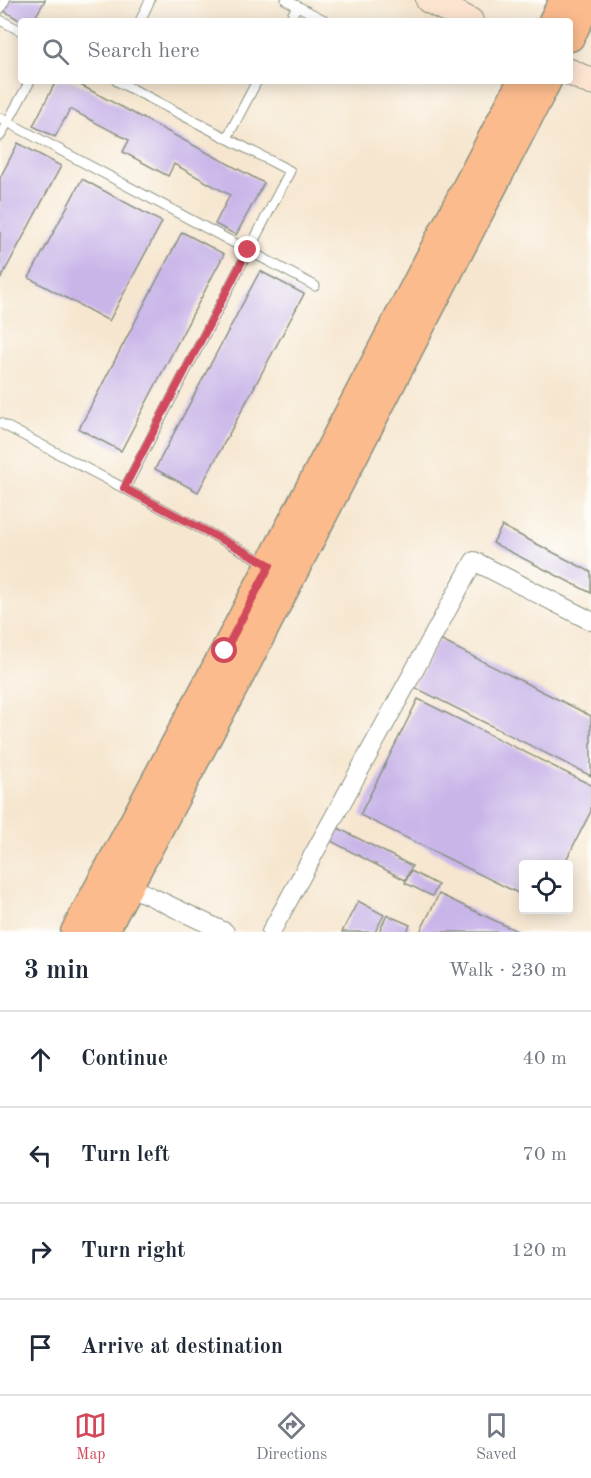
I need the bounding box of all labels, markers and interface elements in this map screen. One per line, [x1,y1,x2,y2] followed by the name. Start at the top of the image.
[18,18,573,84] search box
[39,35,72,68] icon: search
[87,40,200,62] text: Search here
[234,236,260,262] route end
[211,637,237,663] route start
[519,860,573,914] map controls
[519,860,573,914] button: locate
[24,958,89,984] text: 3 min
[448,961,567,981] text: Walk · 230 m
[24,1043,57,1076] icon: ahead
[81,1048,168,1070] text: Continue
[522,1049,567,1069] text: 40 m
[24,1139,57,1172] icon: left
[81,1144,170,1166] text: Turn left
[522,1145,567,1165] text: 70 m
[24,1235,57,1268] icon: right
[81,1240,185,1262] text: Turn right
[511,1241,567,1261] text: 120 m
[24,1331,57,1364] icon: arrive
[81,1336,283,1358] text: Arrive at destination
[74,1409,107,1465] tab: Map
[256,1409,327,1465] tab: Directions
[476,1409,517,1465] tab: Saved

